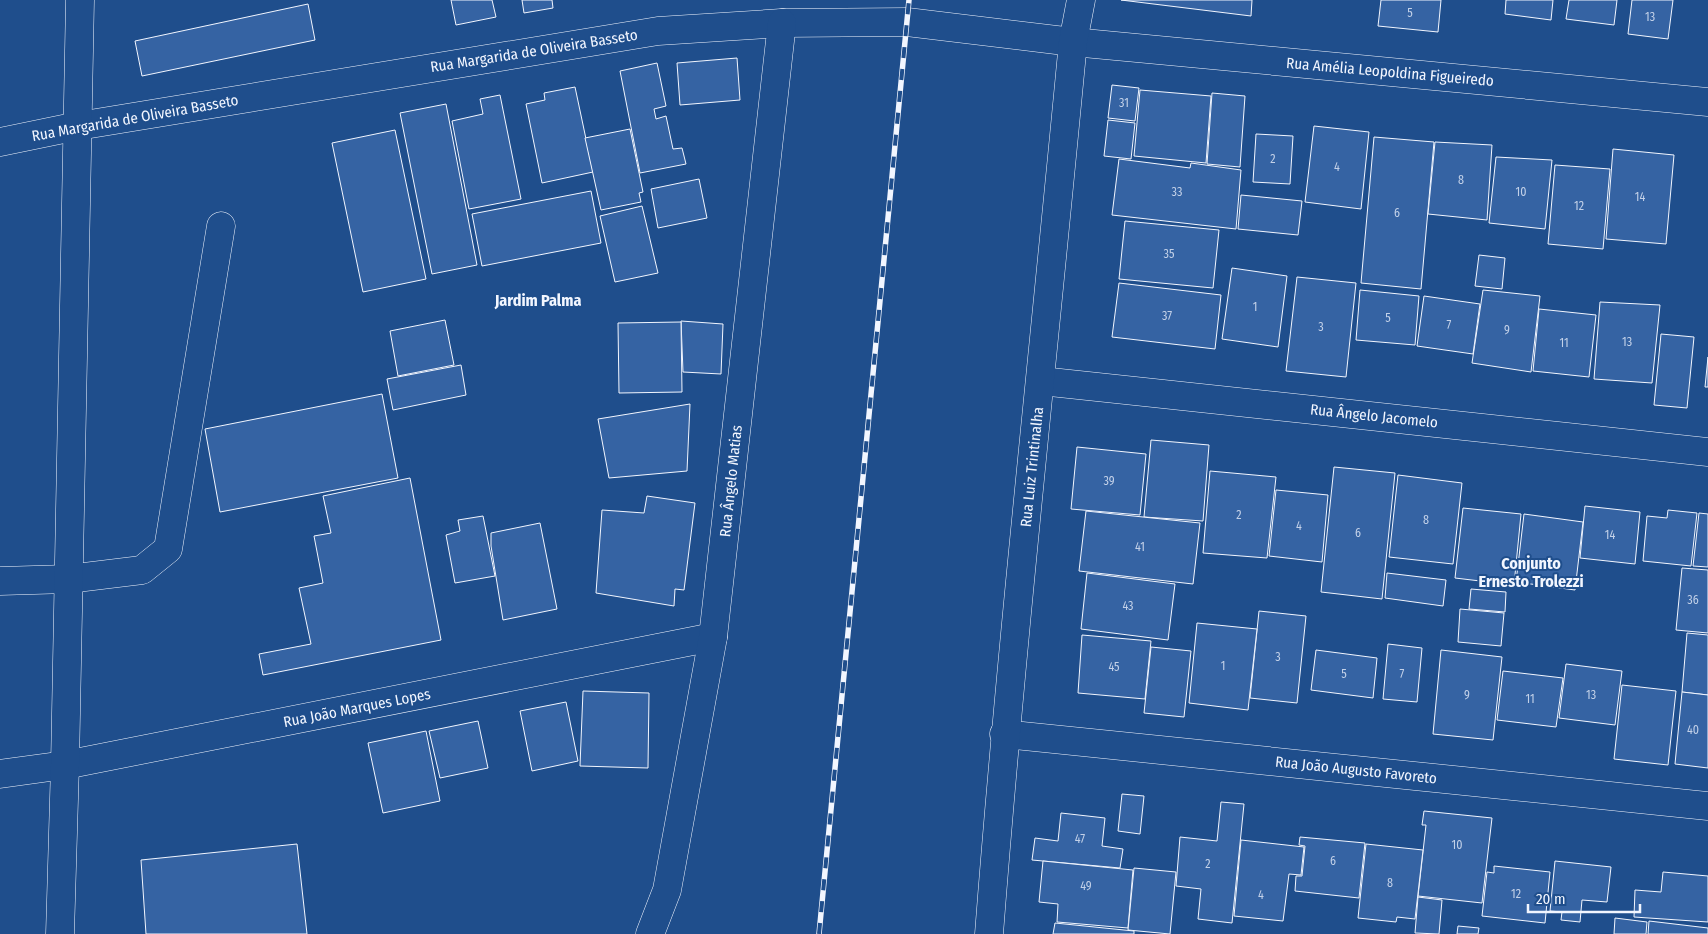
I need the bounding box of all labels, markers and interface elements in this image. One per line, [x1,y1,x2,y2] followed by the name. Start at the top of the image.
[1407,6,1413,20] house number: 5
[1645,10,1655,24] house number: 13
[429,26,639,76] street label: Rua Margarida de Oliveira Basseto
[1285,54,1495,90] street label: Rua Amélia Leopoldina Figueiredo
[30,91,240,145] street label: Rua Margarida de Oliveira Basseto
[1119,96,1129,110] house number: 31
[1270,152,1276,166] house number: 2
[1334,160,1340,174] house number: 4
[1458,173,1464,187] house number: 8
[1172,185,1182,199] house number: 33
[1516,185,1526,199] house number: 10
[1635,190,1645,204] house number: 14
[1574,199,1584,213] house number: 12
[1394,206,1400,220] house number: 6
[1164,247,1175,261] house number: 35
[494,291,581,310] district label: Jardim Palma
[1253,300,1257,314] house number: 1
[1162,309,1172,323] house number: 37
[1385,311,1391,325] house number: 5
[1447,318,1452,332] house number: 7
[1318,320,1324,334] house number: 3
[1504,323,1510,337] house number: 9
[1622,335,1632,349] house number: 13
[1559,336,1569,350] house number: 11
[1309,400,1439,432] street label: Rua Ângelo Jacomelo
[1017,406,1047,528] street label: Rua Luiz Trintinalha
[716,424,746,538] street label: Rua Ângelo Matias
[1103,474,1115,488] house number: 39
[1236,508,1242,522] house number: 2
[1423,513,1429,527] house number: 8
[1296,519,1302,533] house number: 4
[1355,526,1361,540] house number: 6
[1605,528,1615,542] house number: 14
[1135,540,1145,554] house number: 41
[1478,554,1584,591] district label: Conjunto Ernesto Trolezzi
[1687,593,1699,607] house number: 36
[1122,599,1134,613] house number: 43
[1275,650,1281,664] house number: 3
[1221,659,1225,673] house number: 1
[1108,660,1120,674] house number: 45
[1341,667,1347,681] house number: 5
[1400,667,1405,681] house number: 7
[282,685,432,731] street label: Rua João Marques Lopes
[1464,688,1470,702] house number: 9
[1586,688,1596,702] house number: 13
[1525,692,1535,706] house number: 11
[1687,723,1699,737] house number: 40
[1274,753,1438,787] street label: Rua João Augusto Favoreto
[1075,832,1085,846] house number: 47
[1452,838,1462,852] house number: 10
[1330,854,1336,868] house number: 6
[1205,857,1211,871] house number: 2
[1387,876,1393,890] house number: 8
[1080,879,1092,893] house number: 49
[1528,882,1640,914] scale bar
[1511,887,1521,901] house number: 12
[1258,888,1264,902] house number: 4
[1536,890,1566,908] text: 20 m

